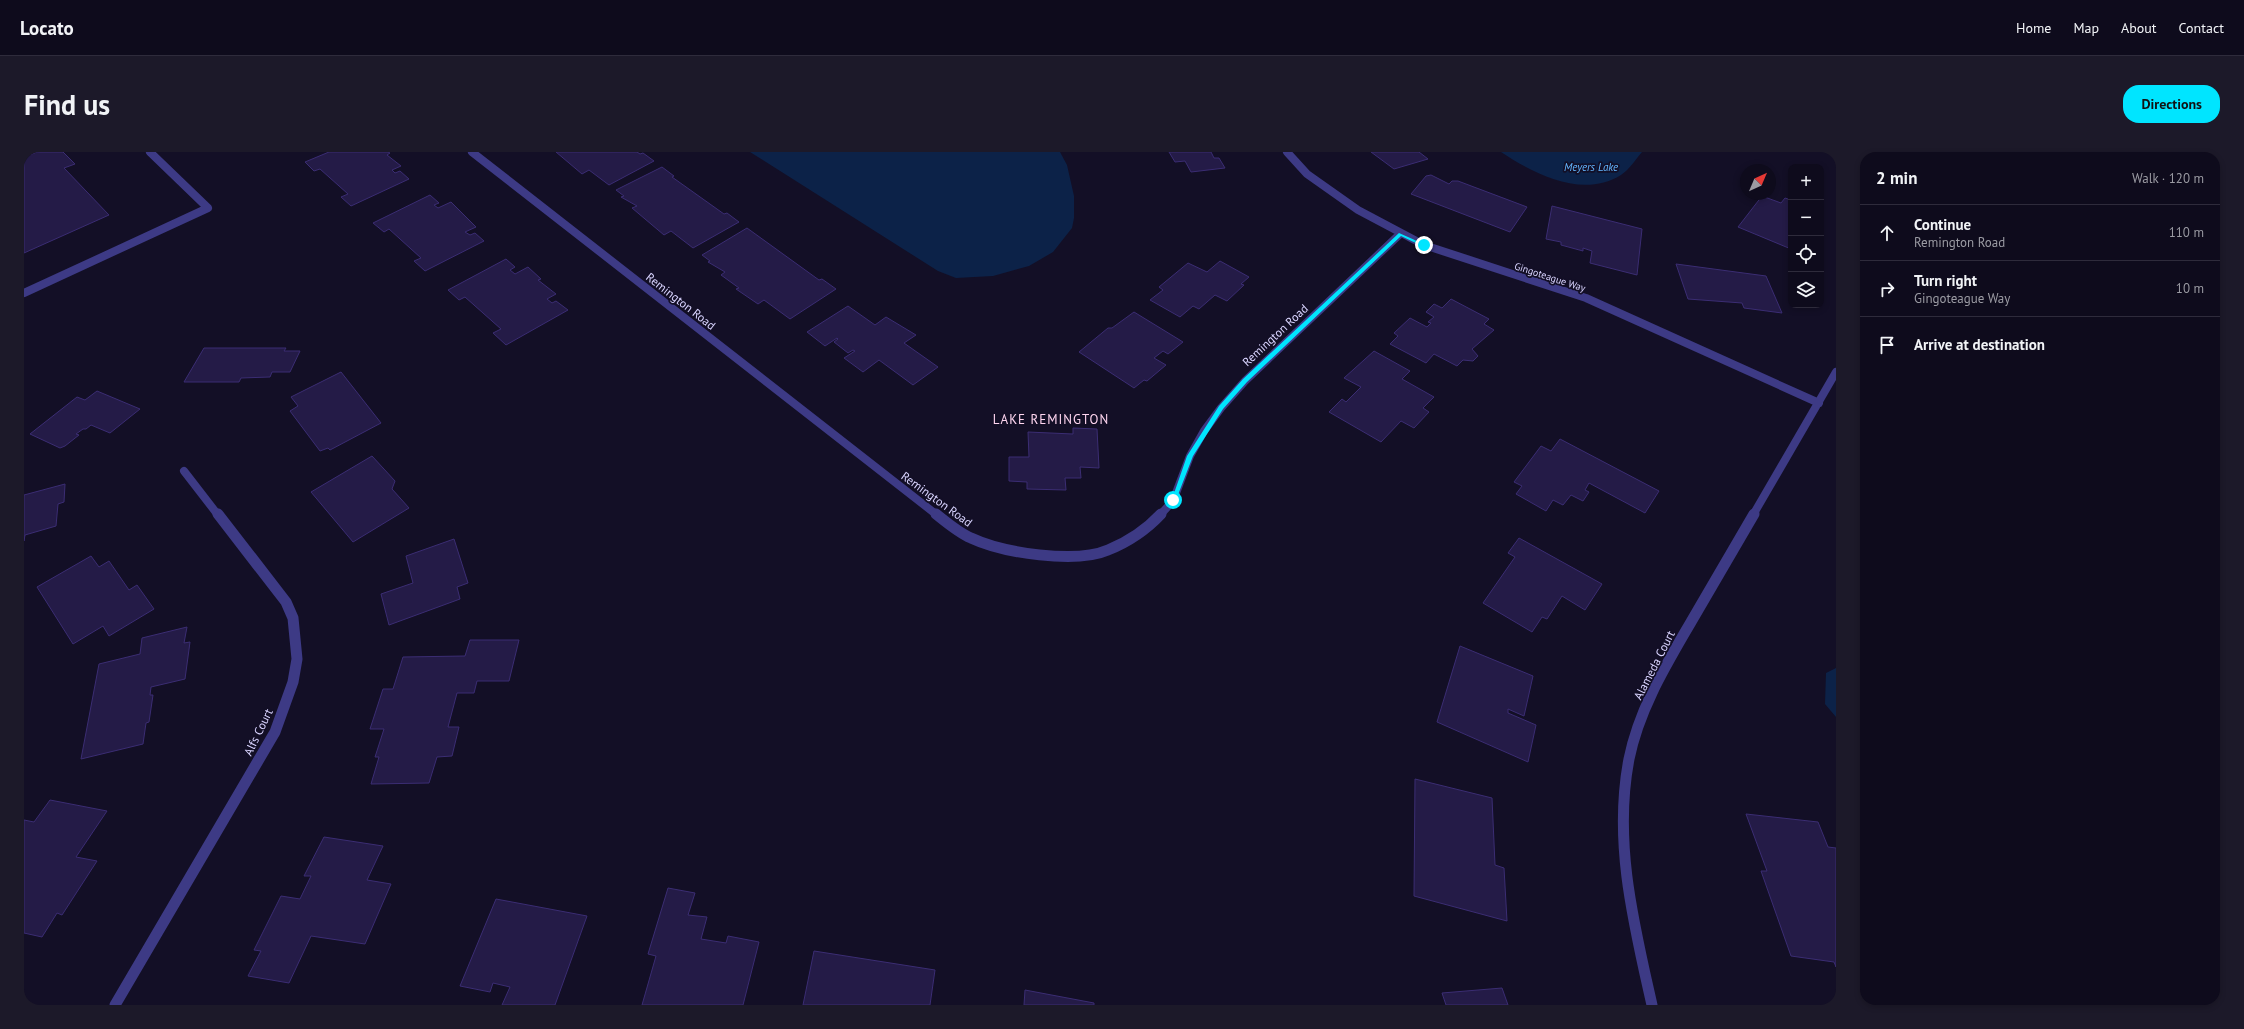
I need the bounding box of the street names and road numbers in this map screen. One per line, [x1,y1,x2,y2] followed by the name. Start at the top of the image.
[1513,259,1588,295] street label: Gingoteague Way
[643,269,719,333] street label: Remington Road
[1239,301,1311,369] street label: Remington Road
[899,468,975,530] street label: Remington Road
[1630,628,1678,702] street label: Alameda Court
[240,706,276,758] street label: Alfs Court

